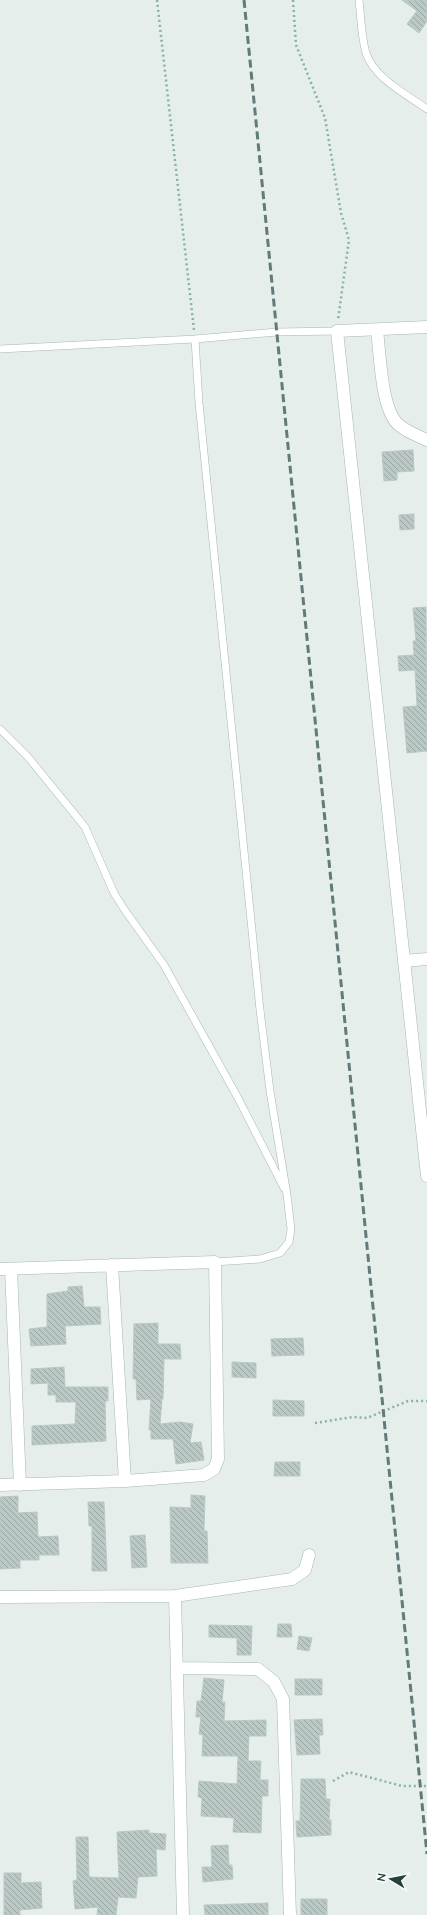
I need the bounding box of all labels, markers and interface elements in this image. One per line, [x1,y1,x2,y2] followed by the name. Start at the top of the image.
[371,1859,411,1899] north arrow
[374,1872,390,1883] text: N

